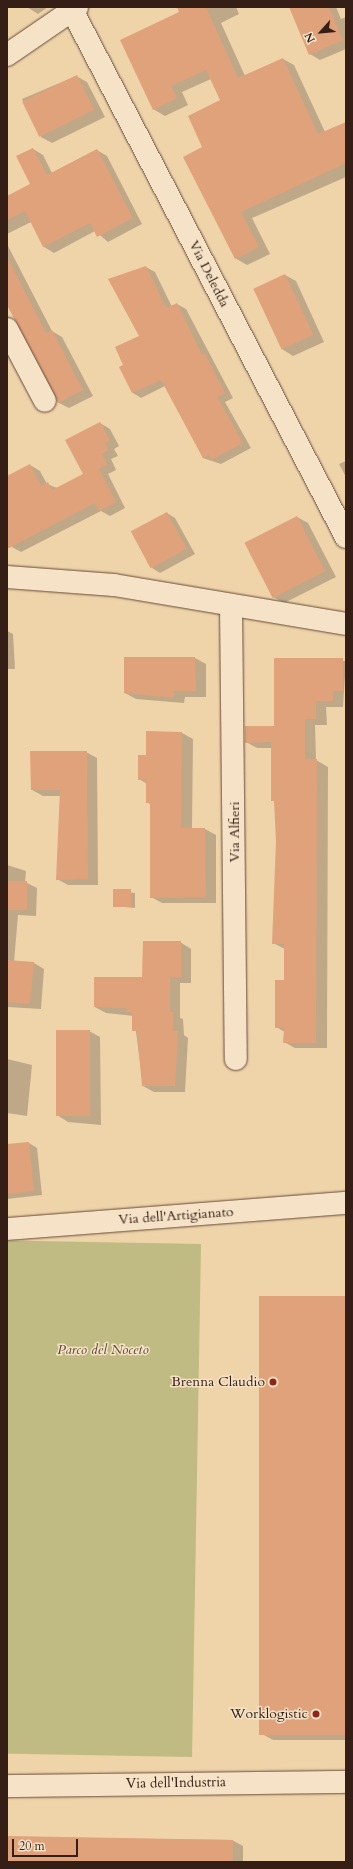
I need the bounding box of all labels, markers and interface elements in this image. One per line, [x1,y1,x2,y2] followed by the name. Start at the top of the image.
[301,12,341,52] north arrow
[301,30,319,45] text: N
[185,238,233,310] street label: Via Deledda
[227,802,243,862] street label: Via Alfieri
[118,1204,234,1228] street label: Via dell'Artigianato
[57,1342,149,1358] park label: Parco del Noceto
[171,1374,265,1390] place label: Brenna Claudio
[268,1377,278,1387] marker: Brenna Claudio
[230,1706,308,1722] place label: Worklogistic
[311,1709,321,1719] marker: Worklogistic
[126,1774,226,1792] street label: Via dell'Industria
[14,1831,80,1857] scale bar
[19,1838,45,1854] text: 20 m

